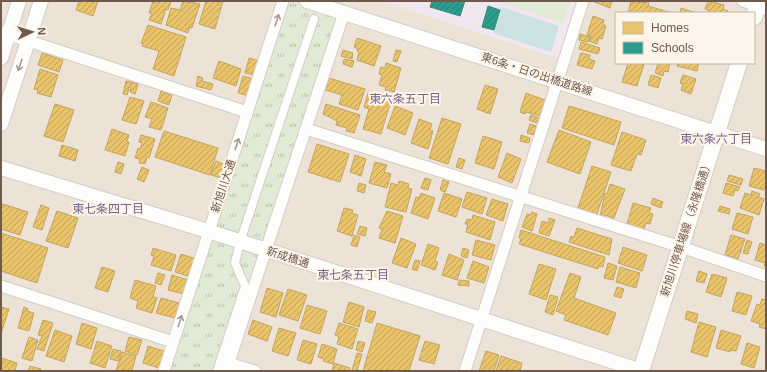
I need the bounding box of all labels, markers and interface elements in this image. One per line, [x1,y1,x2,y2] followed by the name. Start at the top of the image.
[12,12,52,52] north arrow
[615,12,755,64] legend
[274,13,281,26] one-way arrow
[651,21,689,35] text: Homes
[36,27,48,36] text: N
[651,41,694,55] text: Schools
[480,50,594,98] street label: 東6条・日の出橋道路線
[16,58,23,71] one-way arrow
[369,92,441,106] district label: 東六条五丁目
[680,132,752,146] district label: 東六条六丁目
[234,137,241,150] one-way arrow
[209,158,237,214] street label: 新旭川大通
[658,158,714,298] street label: 新旭川停車場線（永隆橋通）
[72,202,144,216] district label: 東七条四丁目
[265,244,311,270] street label: 新成橋通
[317,268,389,282] district label: 東七条五丁目
[177,314,184,327] one-way arrow

